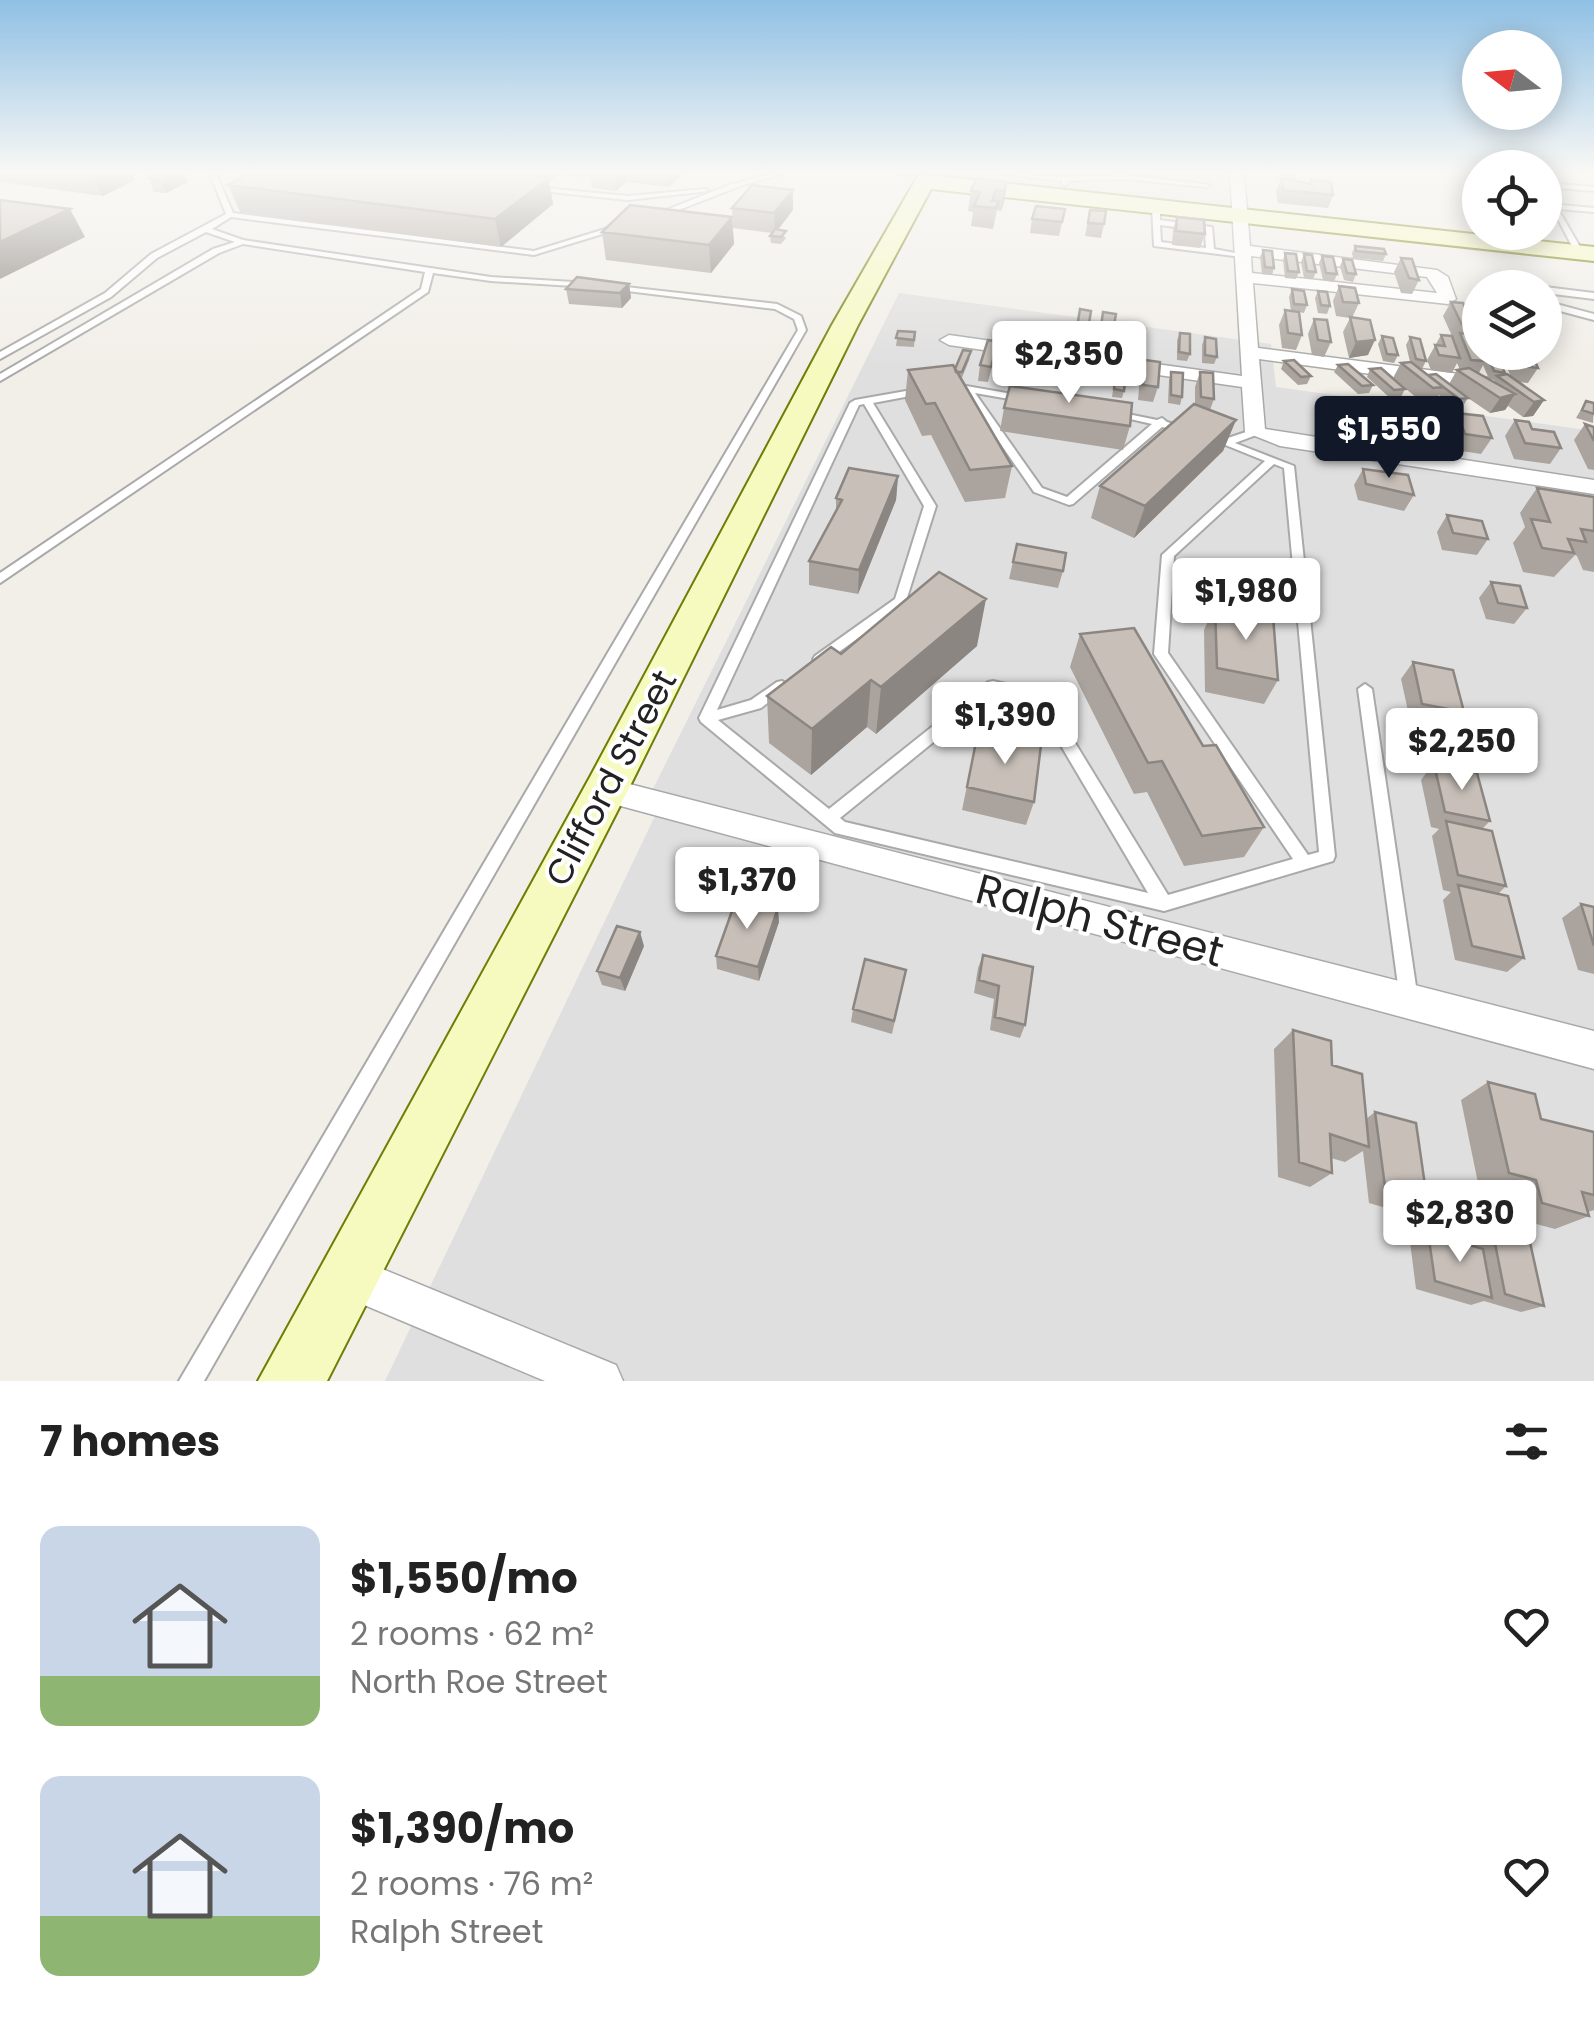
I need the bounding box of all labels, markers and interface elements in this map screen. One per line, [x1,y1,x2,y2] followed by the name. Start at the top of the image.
[1462,30,1562,130] north arrow
[1462,30,1562,370] map controls
[1462,150,1562,250] button: locate
[1462,270,1562,370] button: layers
[988,321,1150,406] pin: $2,350
[1014,331,1124,376] text: $2,350
[1308,396,1470,481] pin: $1,550
[1337,406,1441,451] text: $1,550
[1165,558,1327,643] pin: $1,980
[1194,568,1298,613] text: $1,980
[533,661,688,894] street label: Clifford Street
[924,682,1086,767] pin: $1,390
[954,692,1056,737] text: $1,390
[1381,708,1543,793] pin: $2,250
[1408,718,1516,763] text: $2,250
[666,847,828,932] pin: $1,370
[697,857,797,902] text: $1,370
[970,859,1230,982] street label: Ralph Street
[1379,1180,1541,1265] pin: $2,830
[1405,1190,1515,1235] text: $2,830
[40,1412,220,1471] text: 7 homes
[1499,1414,1554,1469] icon: filters
[350,1549,578,1608] text: $1,550/mo
[120,1566,240,1686] icon: home
[1499,1599,1554,1654] icon: heart
[350,1611,594,1656] text: 2 rooms · 62 m²
[350,1659,608,1704] text: North Roe Street
[350,1799,574,1858] text: $1,390/mo
[120,1816,240,1936] icon: home
[1499,1849,1554,1904] icon: heart
[350,1861,593,1906] text: 2 rooms · 76 m²
[350,1909,543,1954] text: Ralph Street

